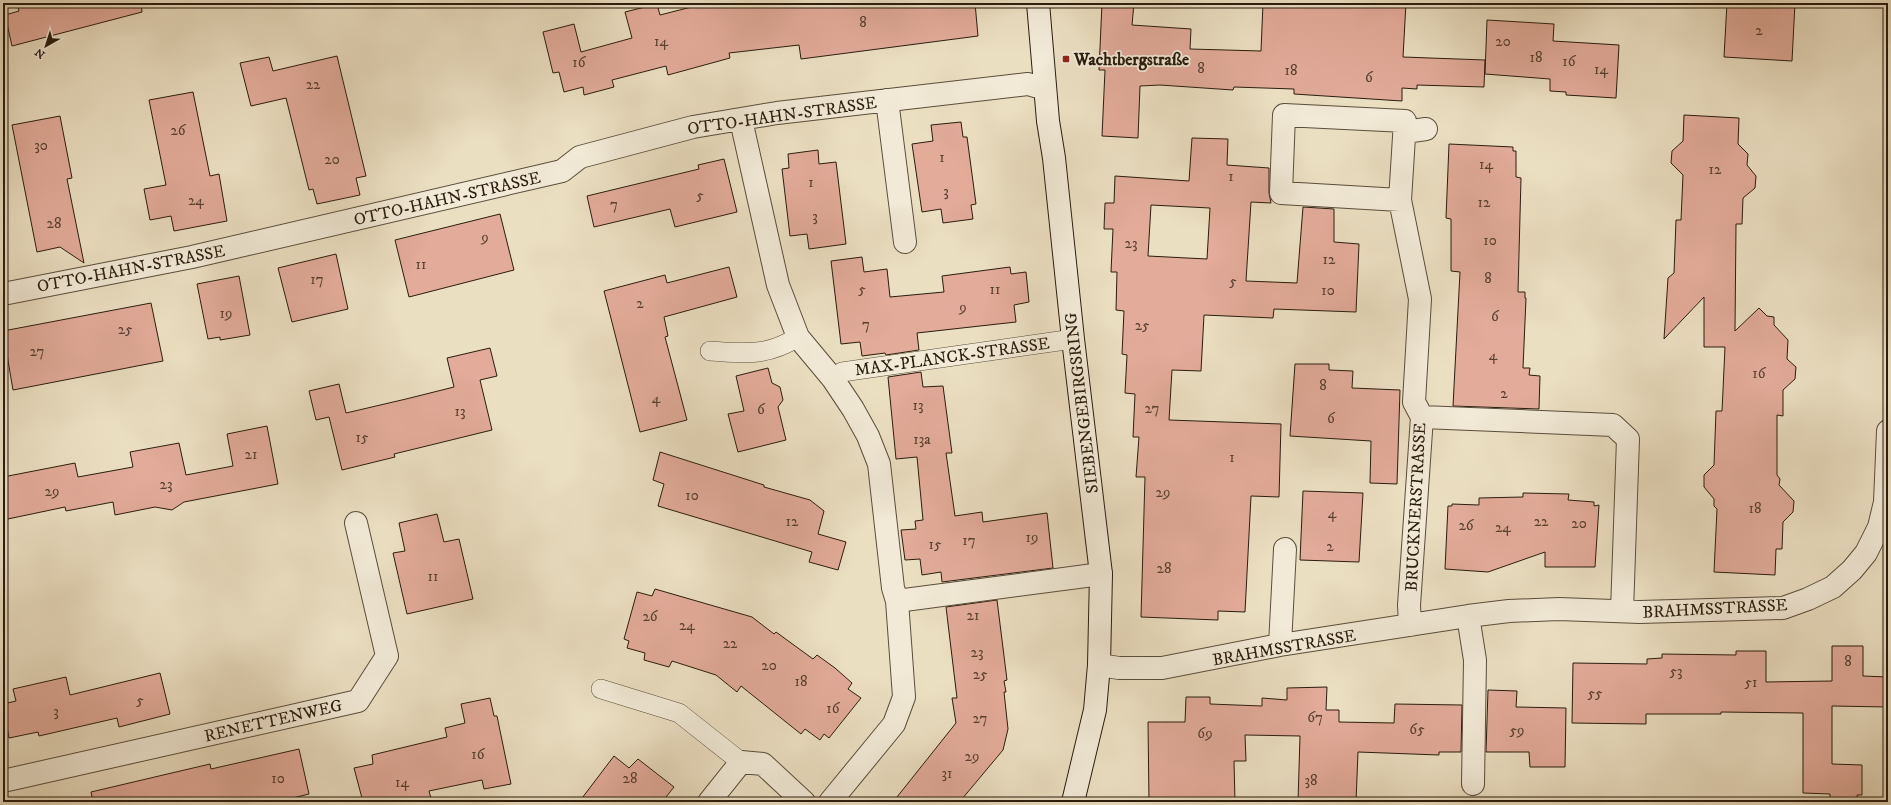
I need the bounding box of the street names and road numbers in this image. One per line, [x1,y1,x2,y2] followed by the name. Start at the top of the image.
[686,92,878,140] street label: OTTO-HAHN-STRASSE
[352,167,543,231] street label: OTTO-HAHN-STRASSE
[35,240,227,298] street label: OTTO-HAHN-STRASSE
[1060,311,1104,495] street label: SIEBENGEBIRGSRING
[853,332,1051,382] street label: MAX-PLANCK-STRASSE
[1401,422,1431,592] street label: BRUCKNERSTRASSE
[1642,594,1788,624] street label: BRAHMSSTRASSE
[1211,625,1358,671] street label: BRAHMSSTRASSE
[202,694,344,748] street label: RENETTENWEG

